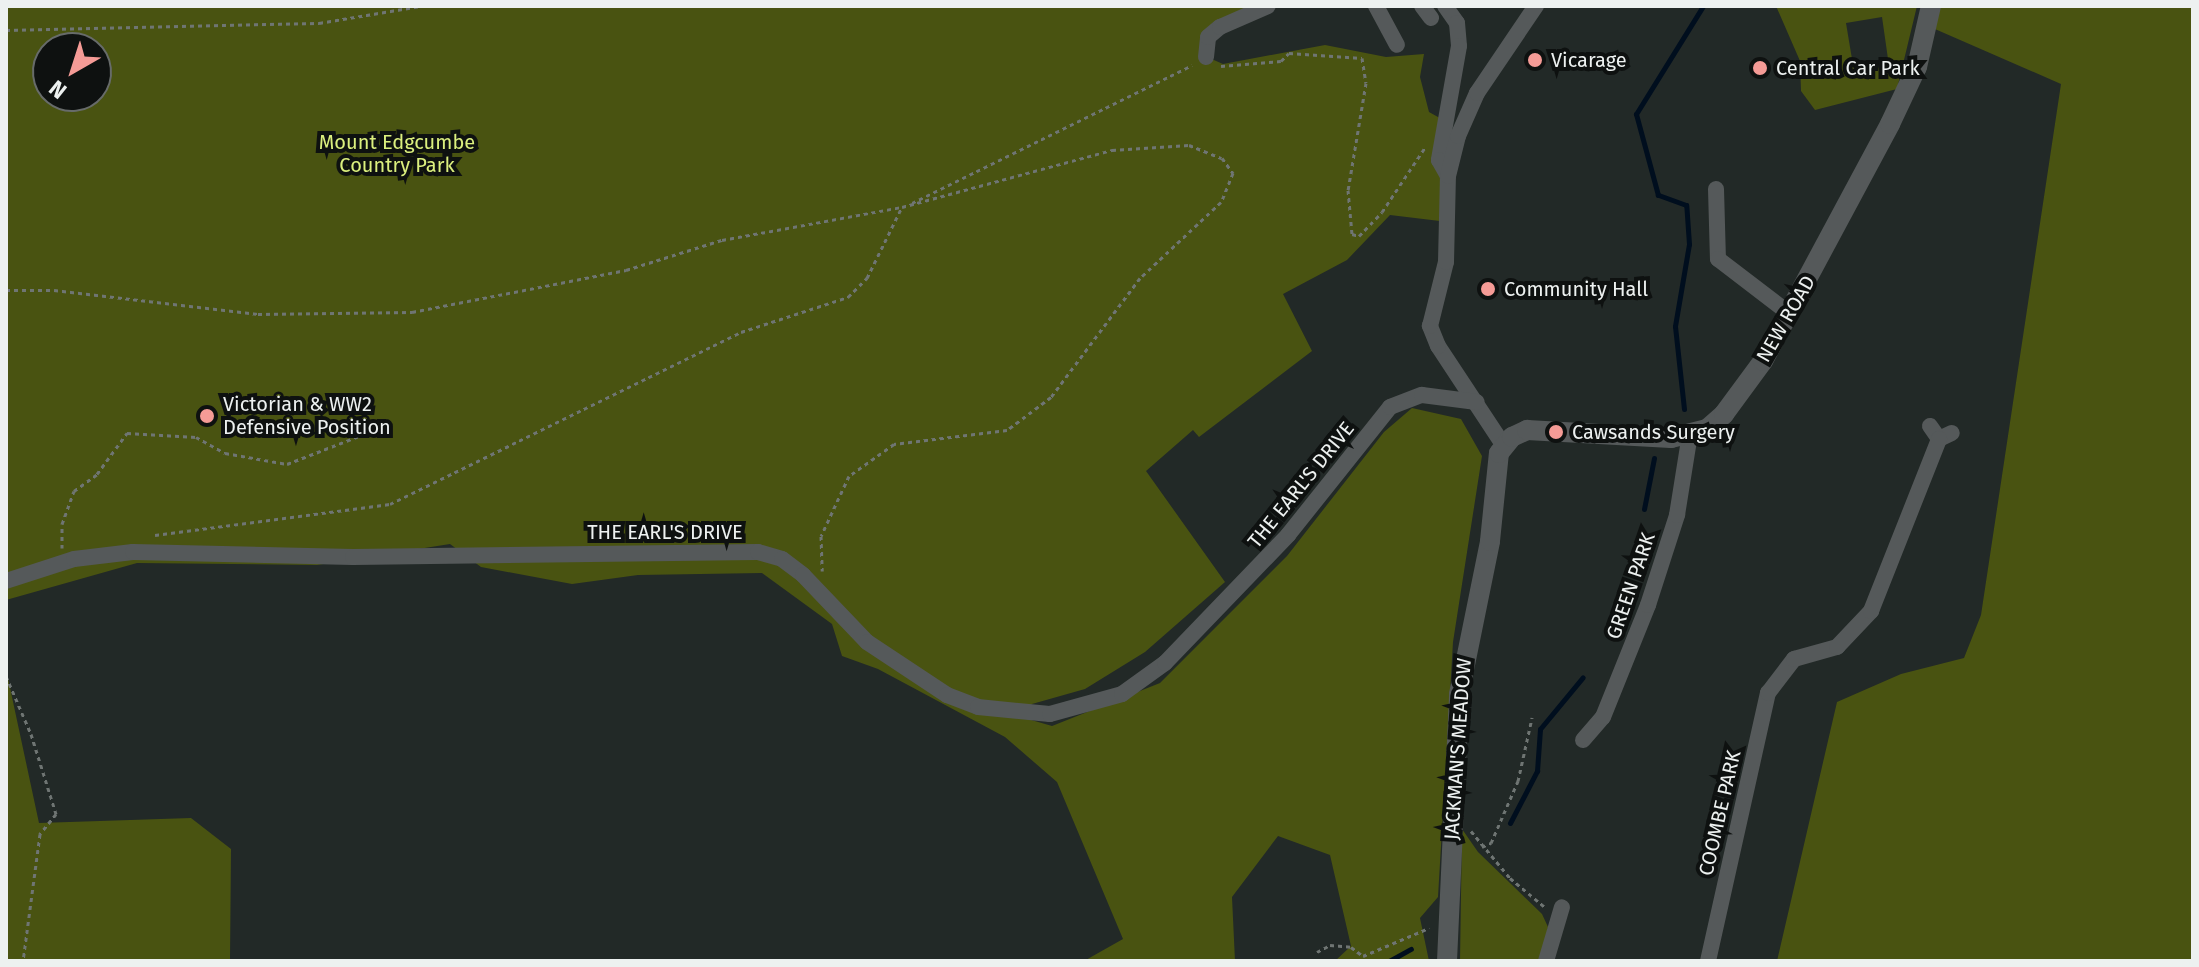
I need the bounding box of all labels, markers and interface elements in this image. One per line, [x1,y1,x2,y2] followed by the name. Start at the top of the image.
[32,32,112,112] north arrow
[1551,48,1627,72] place label: Vicarage
[1526,51,1544,69] marker: Vicarage
[1776,56,1920,80] place label: Central Car Park
[1751,59,1769,77] marker: Central Car Park
[44,74,72,105] text: N
[319,130,475,177] park label: Mount Edgcumbe Country Park
[1752,271,1820,367] street label: NEW ROAD
[1504,277,1648,301] place label: Community Hall
[1479,280,1497,298] marker: Community Hall
[223,392,391,439] place label: Victorian & WW2 Defensive Position
[198,407,216,425] marker: Victorian & WW2 Defensive Position
[1243,417,1359,553] street label: THE EARL'S DRIVE
[1572,420,1735,444] place label: Cawsands Surgery
[1547,423,1565,441] marker: Cawsands Surgery
[587,520,743,544] street label: THE EARL'S DRIVE
[1602,530,1660,642] street label: GREEN PARK
[1440,657,1476,841] street label: JACKMAN'S MEADOW
[1694,748,1746,878] street label: COOMBE PARK

